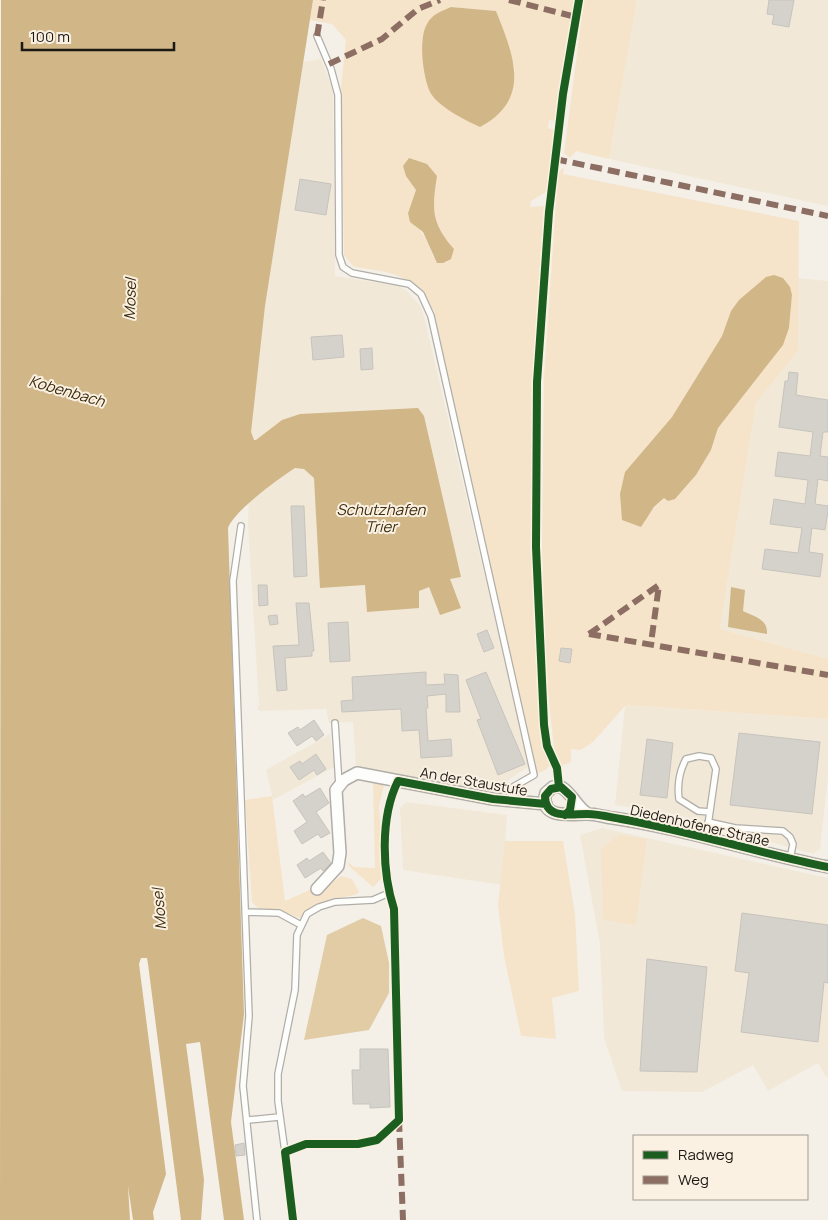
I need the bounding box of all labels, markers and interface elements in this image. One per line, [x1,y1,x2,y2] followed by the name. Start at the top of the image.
[22,20,175,52] scale bar
[30,26,70,47] text: 100 m
[119,275,141,320] water label: Mosel
[27,370,108,412] water label: Kobenbach
[336,499,427,537] water label: Schutzhafen Trier
[419,762,529,800] street label: An der Staustufe
[629,800,771,850] street label: Diedenhofener Straße
[147,885,171,931] water label: Mosel
[633,1135,808,1200] legend
[678,1144,734,1165] text: Radweg
[678,1169,709,1190] text: Weg

